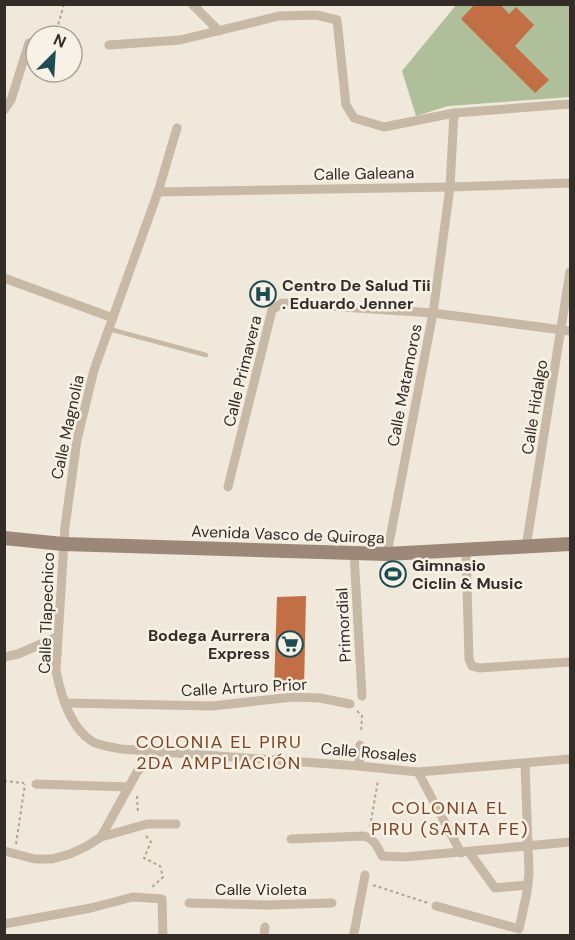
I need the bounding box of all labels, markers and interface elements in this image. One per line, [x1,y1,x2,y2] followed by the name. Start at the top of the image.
[24,24,84,84] north arrow
[50,29,69,53] text: N
[313,162,415,185] street label: Calle Galeana
[282,275,431,314] place label: Centro De Salud Tii . Eduardo Jenner
[248,279,278,309] hospital icon: Centro De Salud Tii . Eduardo Jenner
[218,313,266,429] street label: Calle Primavera
[382,322,427,448] street label: Calle Matamoros
[517,358,552,456] street label: Calle Hidalgo
[46,373,89,481] street label: Calle Magnolia
[191,521,385,548] street label: Avenida Vasco de Quiroga
[34,552,59,674] street label: Calle Tlapechico
[412,555,523,594] place label: Gimnasio Ciclin & Music
[378,559,408,589] sports icon: Gimnasio Ciclin & Music
[331,587,356,663] street label: Primordial
[148,625,270,664] place label: Bodega Aurrera Express
[275,629,305,659] supermarket icon: Bodega Aurrera Express
[180,674,308,701] street label: Calle Arturo Prior
[136,730,302,775] district label: COLONIA EL PIRU 2DA AMPLIACIÓN
[320,738,418,767] street label: Calle Rosales
[371,796,529,841] district label: COLONIA EL PIRU (SANTA FE)
[215,879,307,900] street label: Calle Violeta

